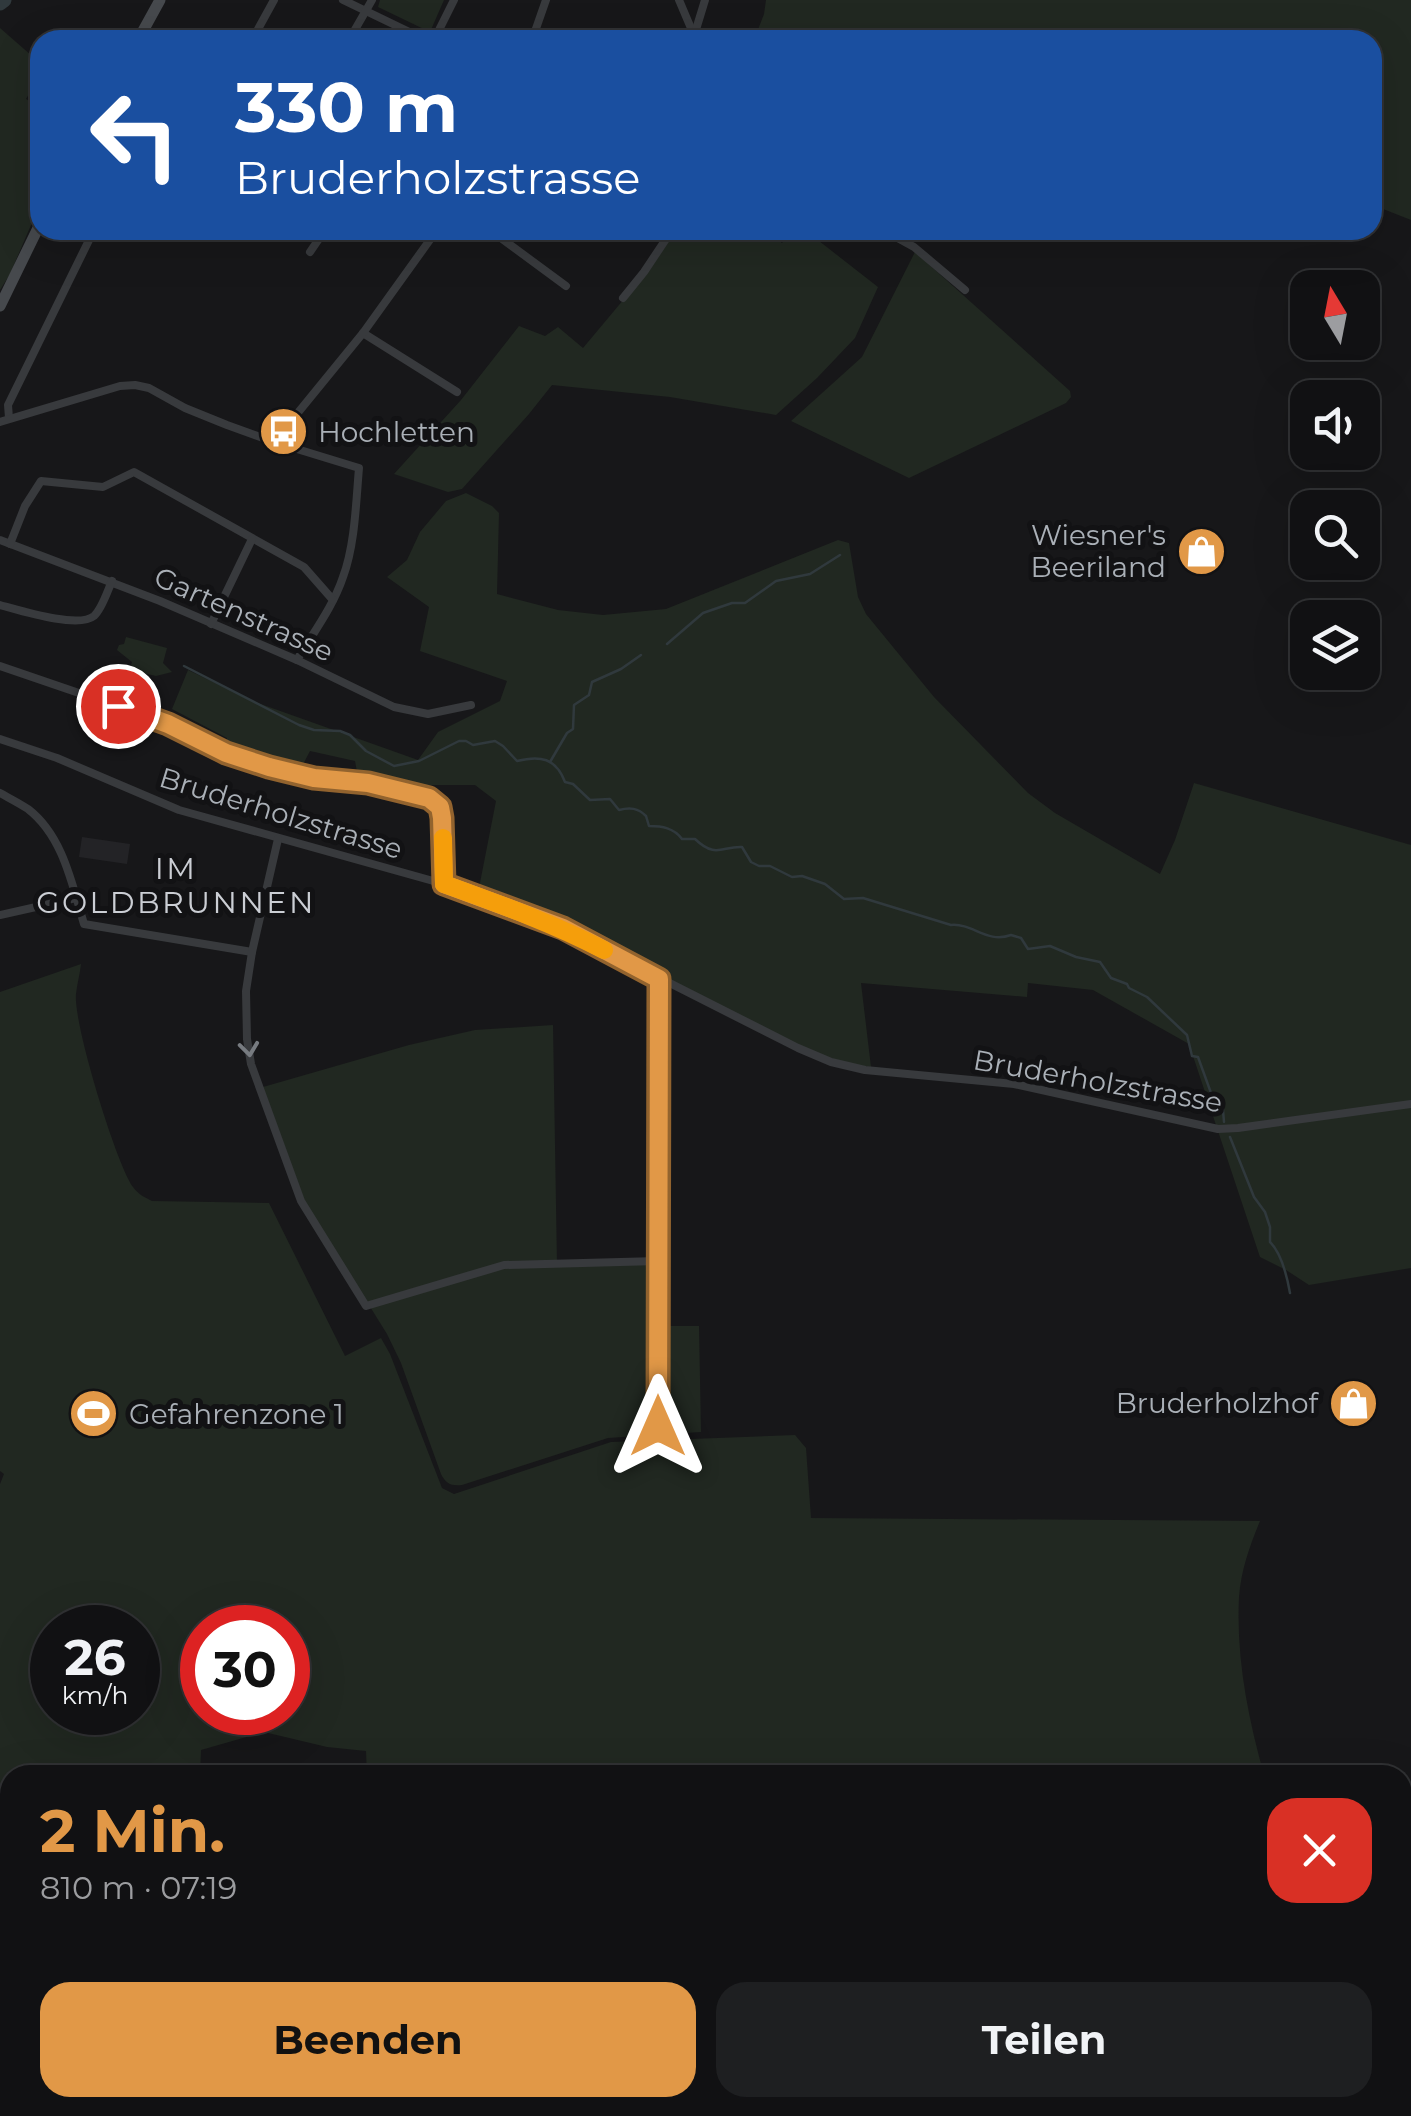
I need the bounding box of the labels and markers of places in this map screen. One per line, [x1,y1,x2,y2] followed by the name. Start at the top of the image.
[257,406,309,458] bus stop icon: Hochletten
[318,415,475,449] place label: Hochletten
[1031,518,1166,584] place label: Wiesner's Beeriland
[1175,525,1227,577] shop icon: Wiesner's Beeriland
[76,664,161,749] pin
[1327,1377,1379,1429] shop icon: Bruderholzhof
[1116,1386,1319,1420] place label: Bruderholzhof
[68,1388,120,1440] sports icon: Gefahrenzone 1
[129,1397,344,1431] place label: Gefahrenzone 1

